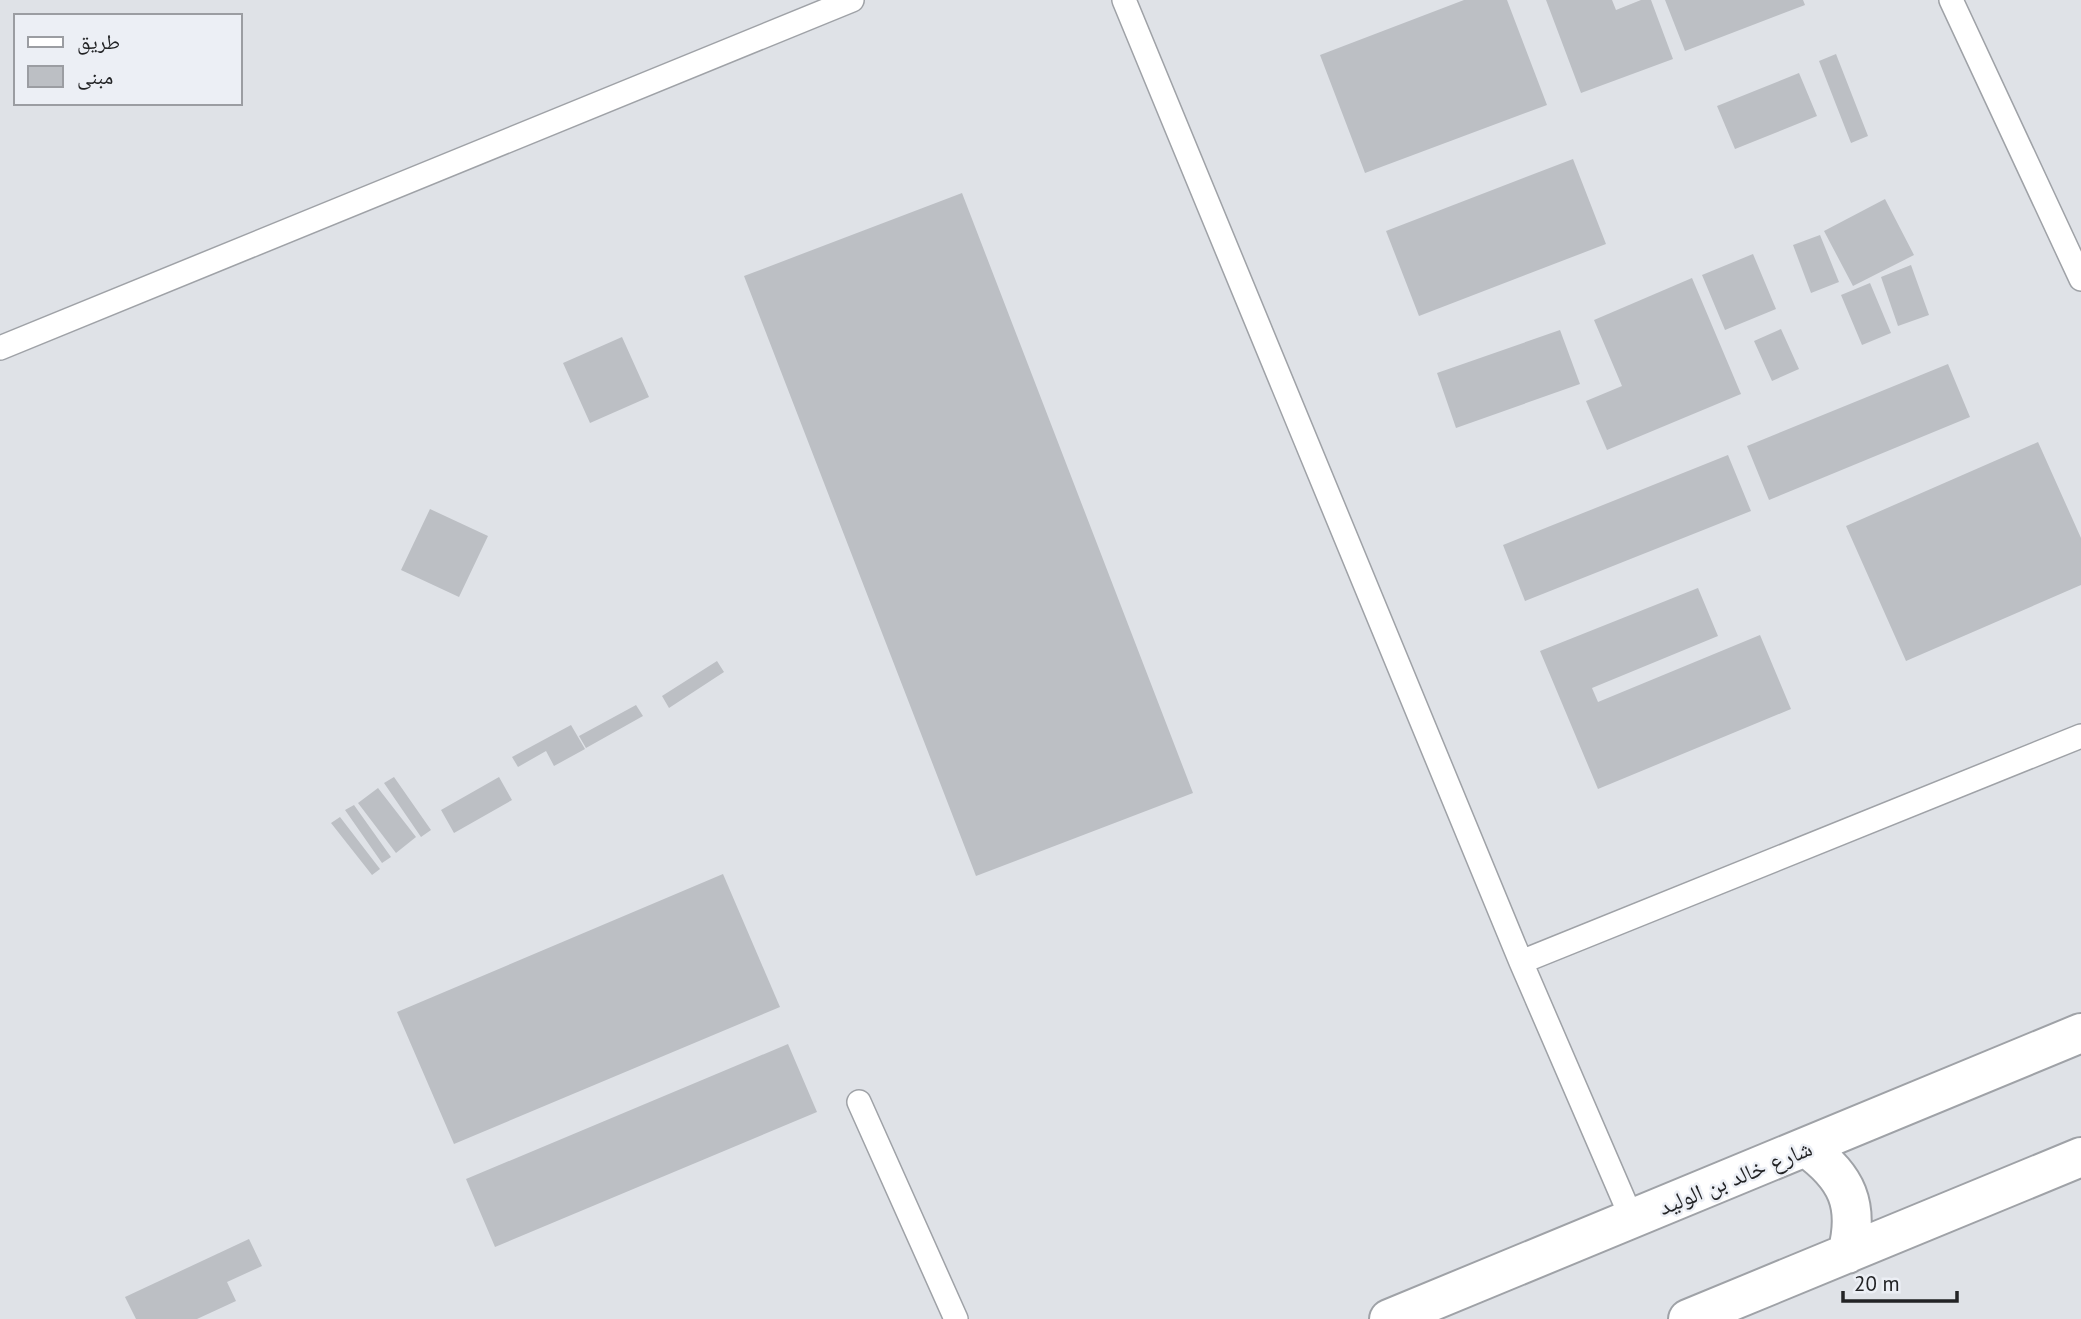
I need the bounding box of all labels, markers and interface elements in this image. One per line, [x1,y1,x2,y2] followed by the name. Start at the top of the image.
[14,14,242,105] legend
[77,28,120,55] text: طريق
[77,63,113,90] text: مبنى
[1654,1133,1817,1222] street label: شارع خالد بن الوليد
[1843,1260,1957,1304] scale bar
[1854,1270,1900,1297] text: 20 m

